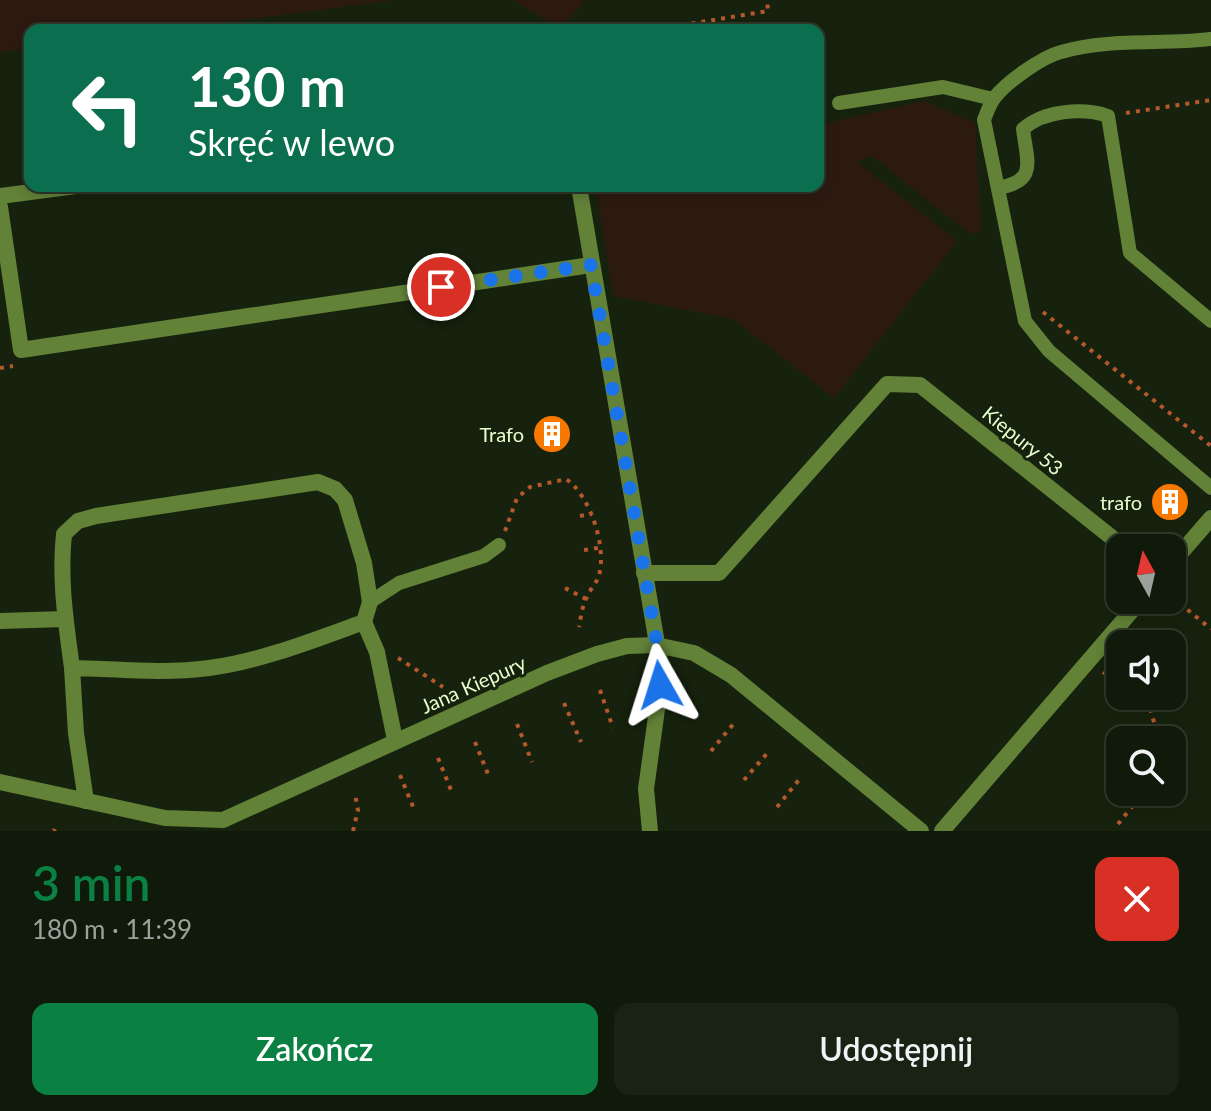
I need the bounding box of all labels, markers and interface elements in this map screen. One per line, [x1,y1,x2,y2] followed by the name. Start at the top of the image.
[188,52,346,119] text: 130 m
[56,56,160,160] icon: left
[188,120,395,164] text: Skręć w lewo
[407,253,475,321] pin
[419,265,463,309] icon: arrive
[978,400,1068,480] street label: Kiepury 53
[531,413,573,455] building icon: Trafo
[479,422,524,446] place label: Trafo
[1149,481,1191,523] building icon: trafo
[1100,490,1142,514] place label: trafo
[1106,534,1186,614] north arrow
[1106,534,1186,806] map controls
[1106,630,1186,710] button: sound
[618,643,702,727] position arrow
[417,650,530,718] street label: Jana Kiepury
[1106,726,1186,806] button: search
[32,854,150,911] text: 3 min
[1095,857,1179,941] button: close
[32,913,192,945] text: 180 m · 11:39
[32,1003,598,1095] button: Zakończ
[614,1003,1179,1095] button: Udostępnij

